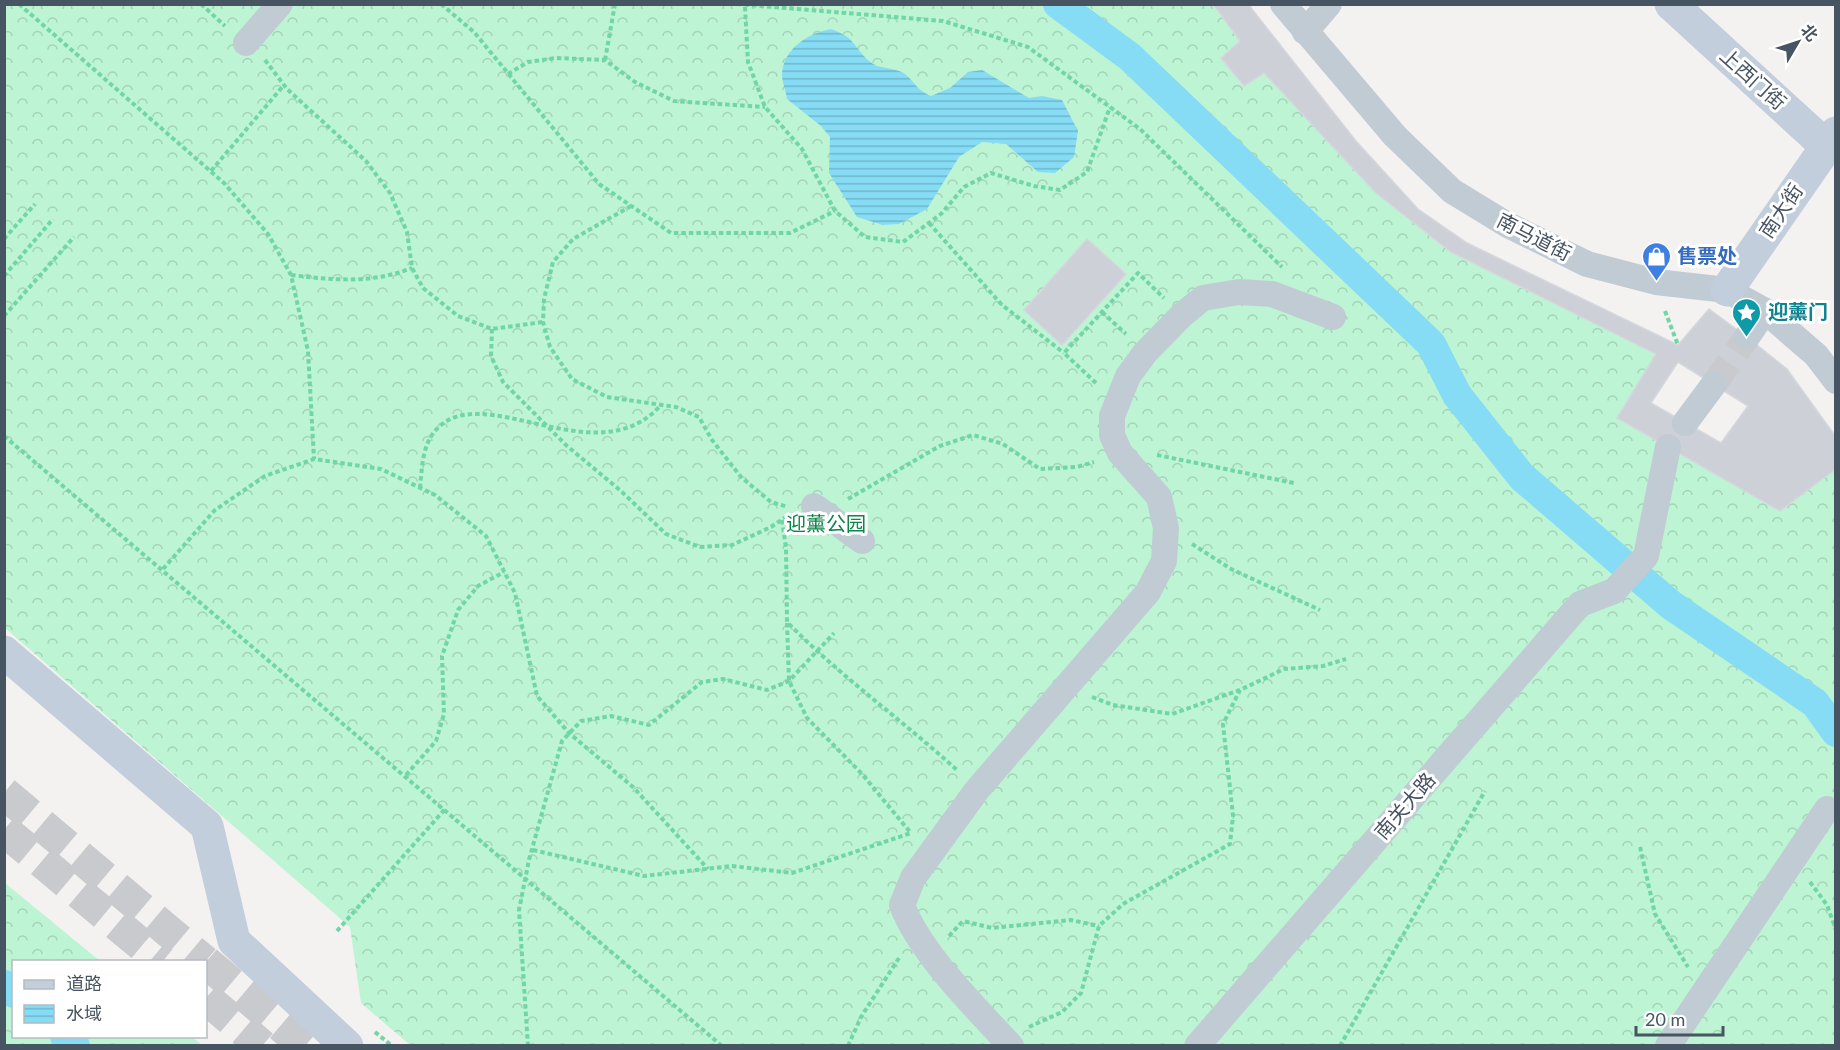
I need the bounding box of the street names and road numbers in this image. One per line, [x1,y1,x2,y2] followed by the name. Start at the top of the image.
[1716,43,1791,114] street label: 上西门街
[1753,179,1807,242] street label: 南大街
[1493,207,1576,265] street label: 南马道街
[1369,767,1440,843] street label: 南关大路

